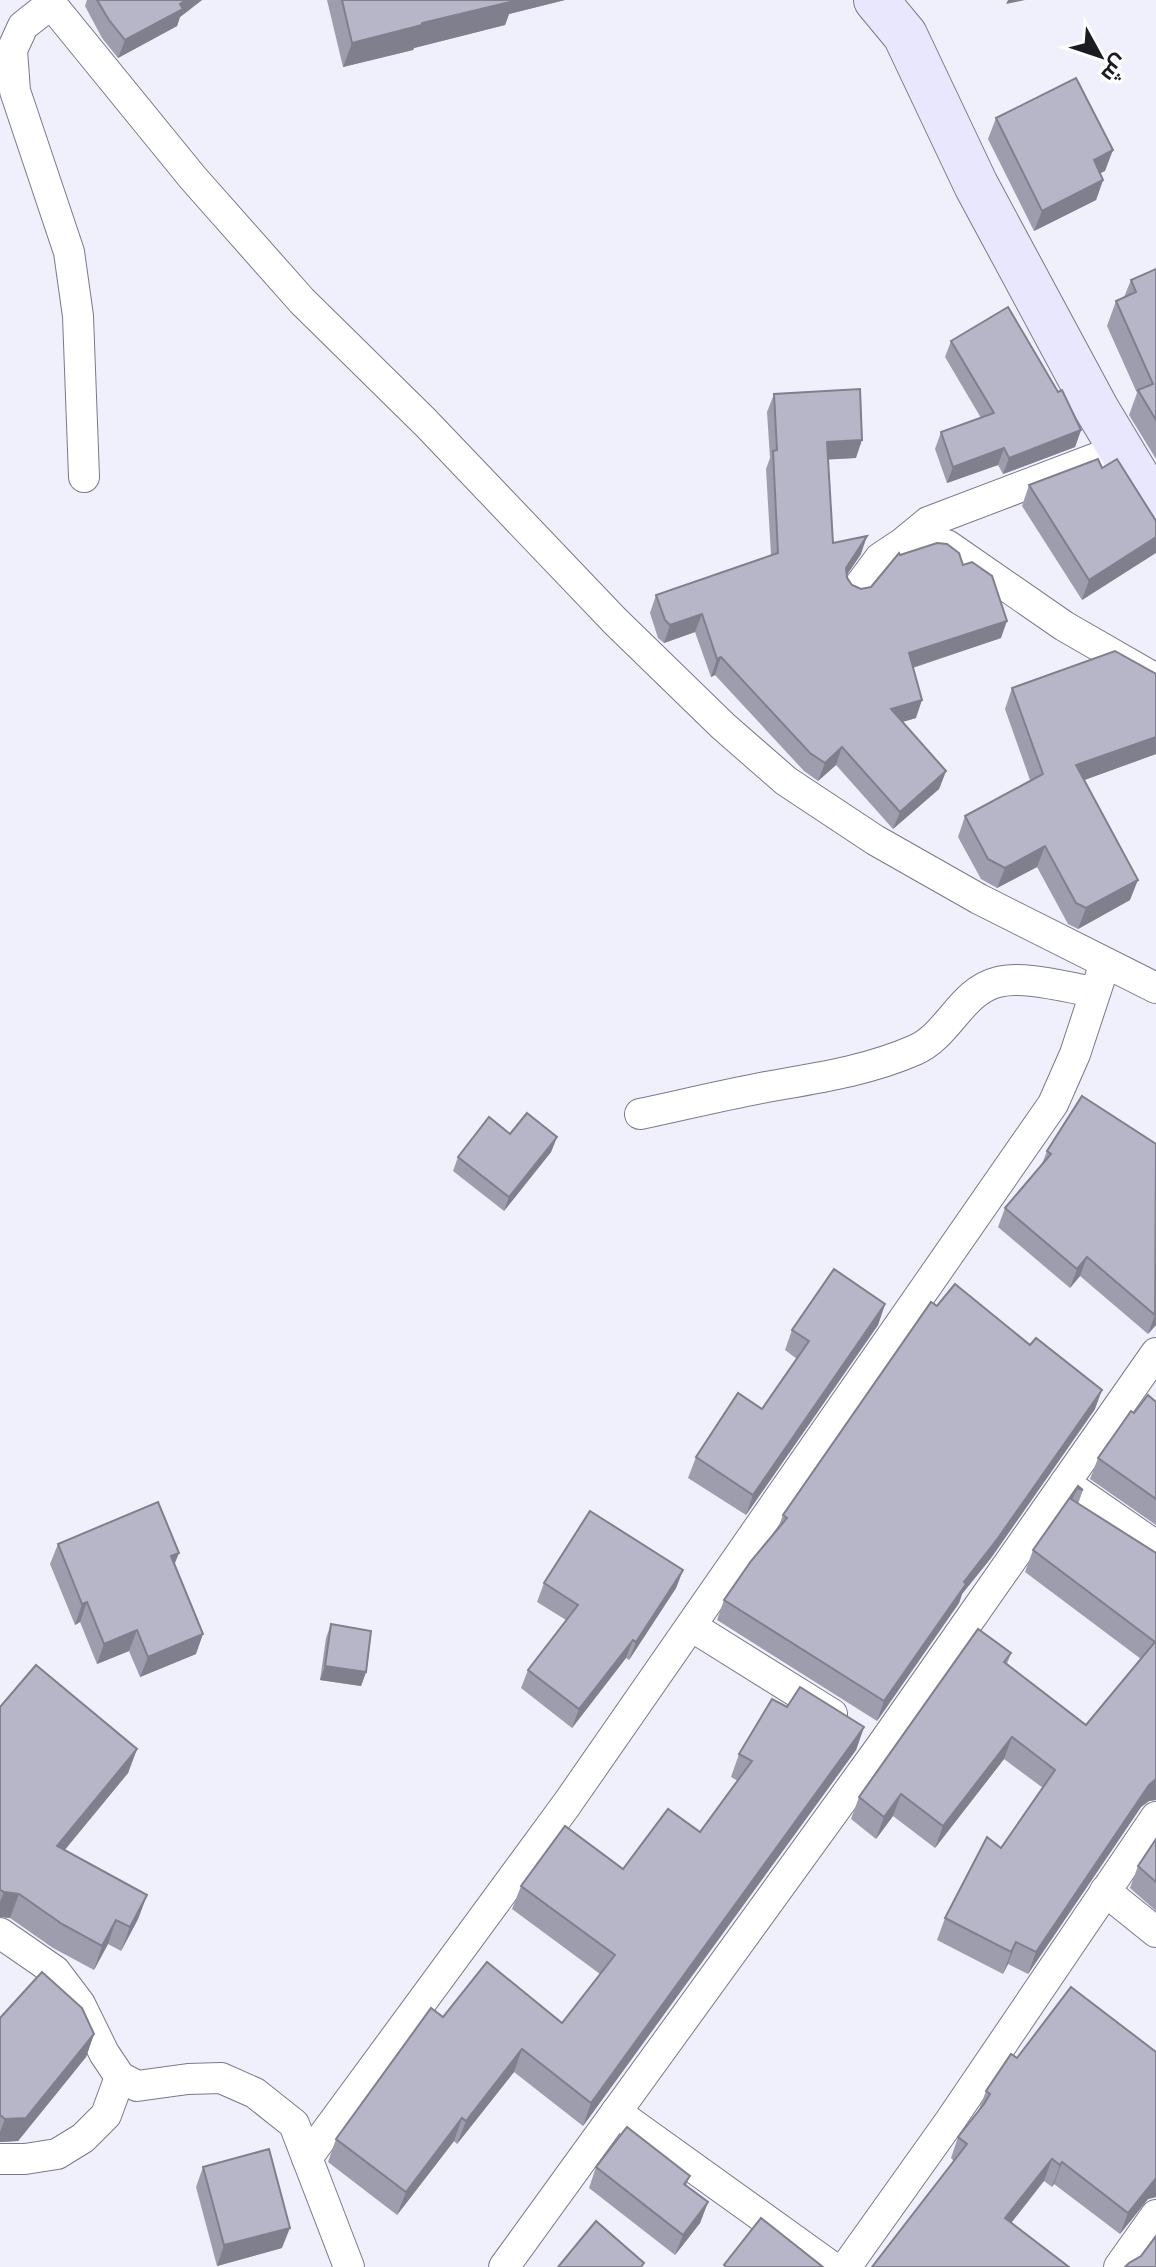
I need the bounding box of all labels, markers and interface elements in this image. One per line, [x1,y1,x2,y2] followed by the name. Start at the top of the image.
[1060,16,1140,96] north arrow
[1096,49,1134,88] text: ش

